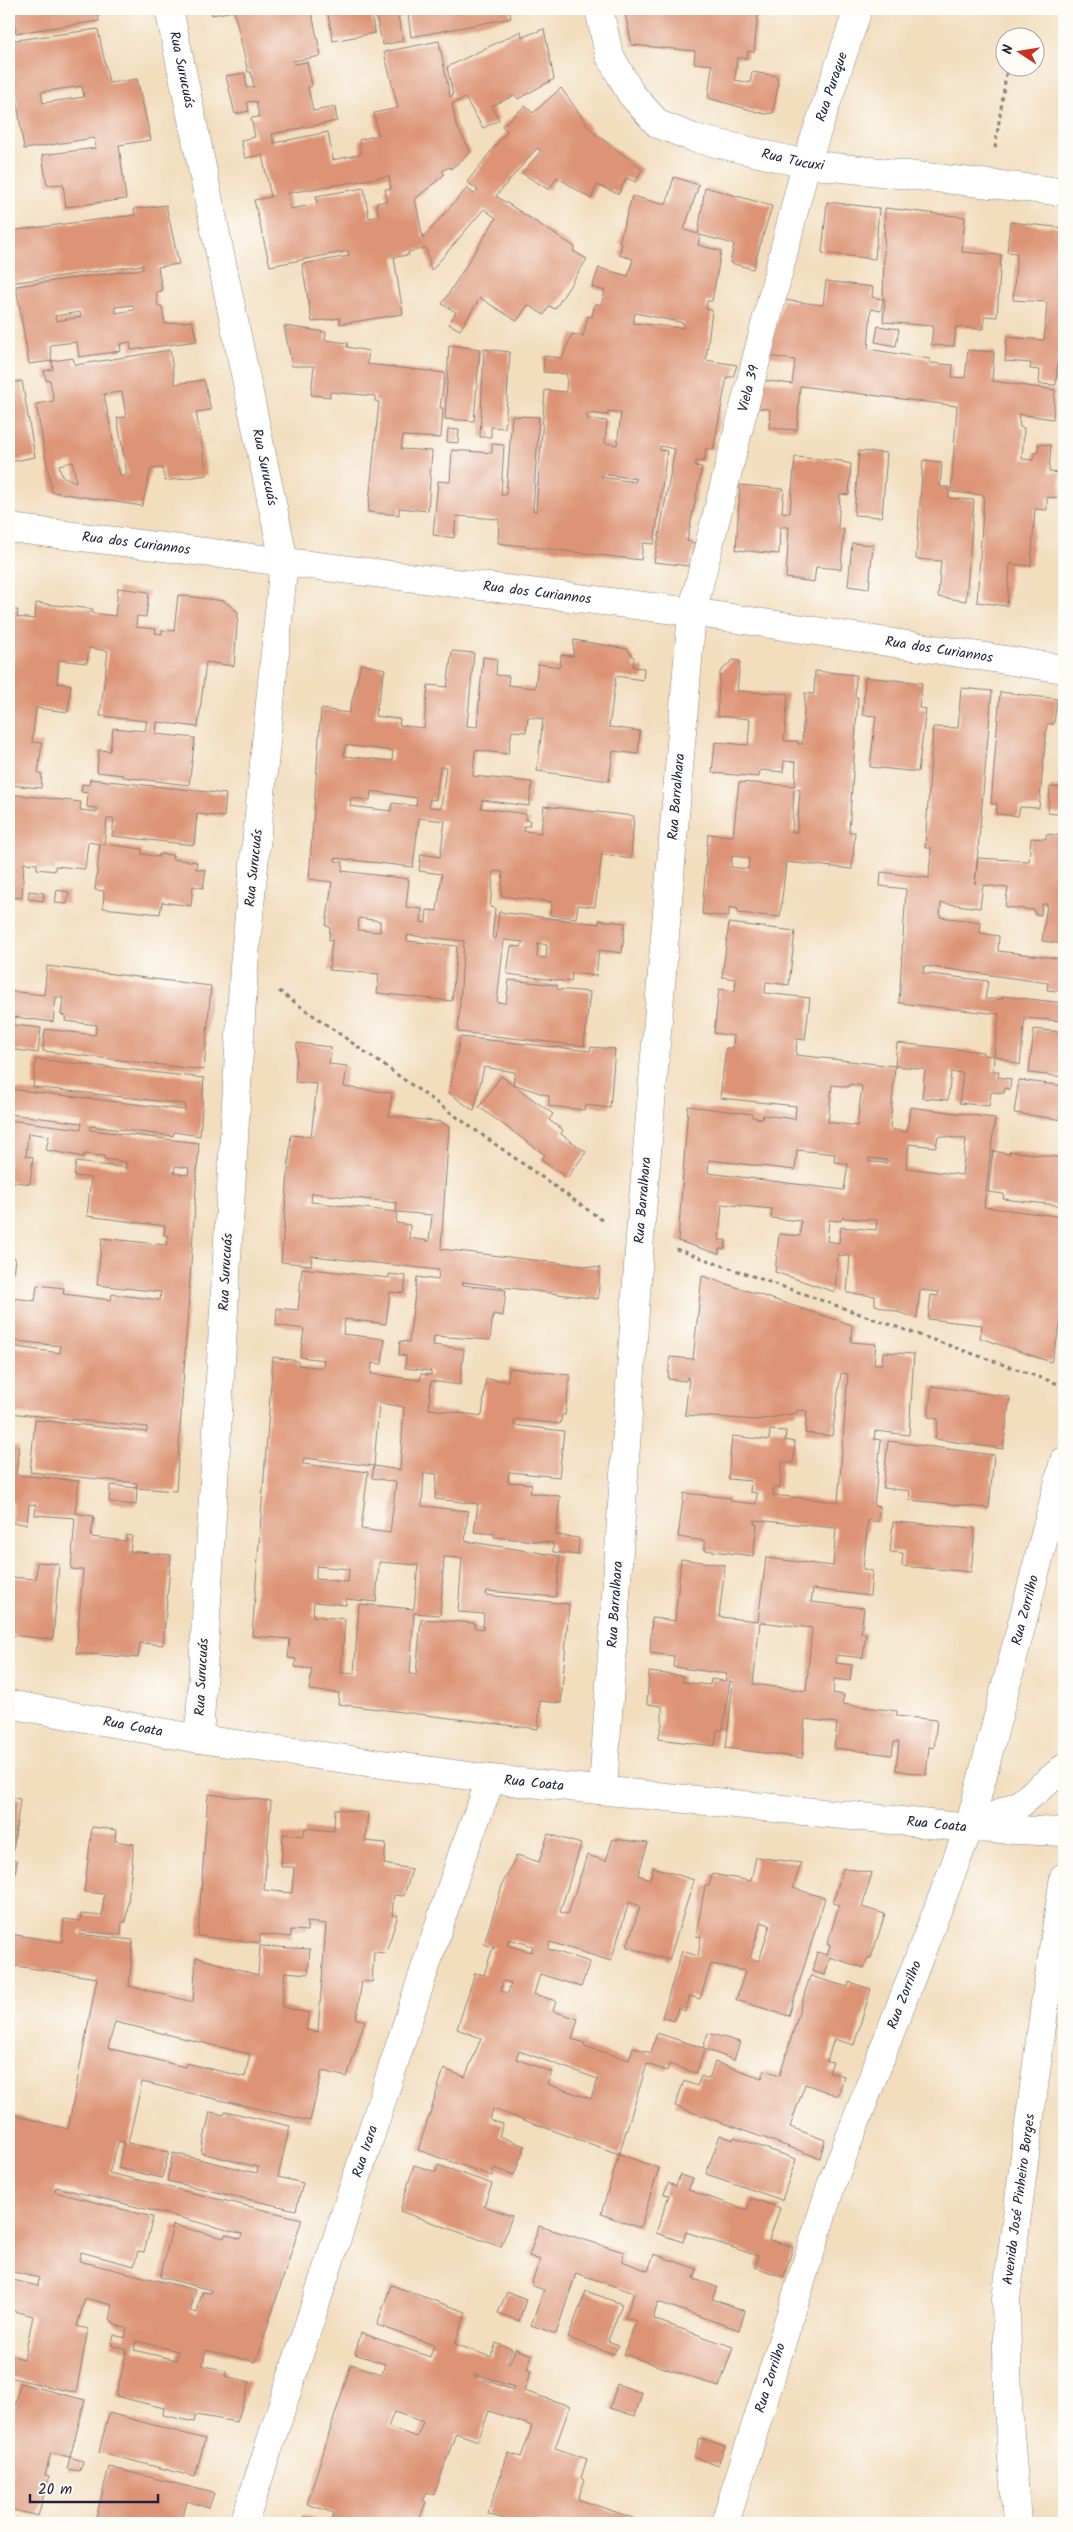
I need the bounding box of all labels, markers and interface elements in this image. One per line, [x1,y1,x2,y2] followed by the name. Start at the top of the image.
[996,28,1046,78] north arrow
[163,29,200,110] street label: Rua Surucuás
[997,43,1020,56] text: N
[810,48,854,125] street label: Rua Puraque
[759,143,826,177] street label: Rua Tucuxi
[732,363,765,414] street label: Viela 39
[246,427,283,508] street label: Rua Surucuás
[81,526,192,561] street label: Rua dos Curiannos
[482,575,592,611] street label: Rua dos Curiannos
[883,631,995,669] street label: Rua dos Curiannos
[662,752,691,841] street label: Rua Barralhara
[239,828,269,908] street label: Rua Surucuás
[629,1156,658,1245] street label: Rua Barralhara
[213,1232,239,1312] street label: Rua Surucuás
[601,1560,629,1649] street label: Rua Barralhara
[1006,1572,1045,1648] street label: Rua Zorrilho
[189,1637,215,1717] street label: Rua Surucuás
[101,1711,165,1743] street label: Rua Coata
[503,1769,565,1797] street label: Rua Coata
[906,1811,968,1839] street label: Rua Coata
[881,1957,928,2033] street label: Rua Zorrilho
[997,2112,1041,2286] street label: Avenida José Pinheiro Borges
[346,2122,384,2180] street label: Rua Irara
[749,2340,792,2416] street label: Rua Zorrilho
[30,2472,158,2504] scale bar
[38,2478,72,2502] text: 20 m

